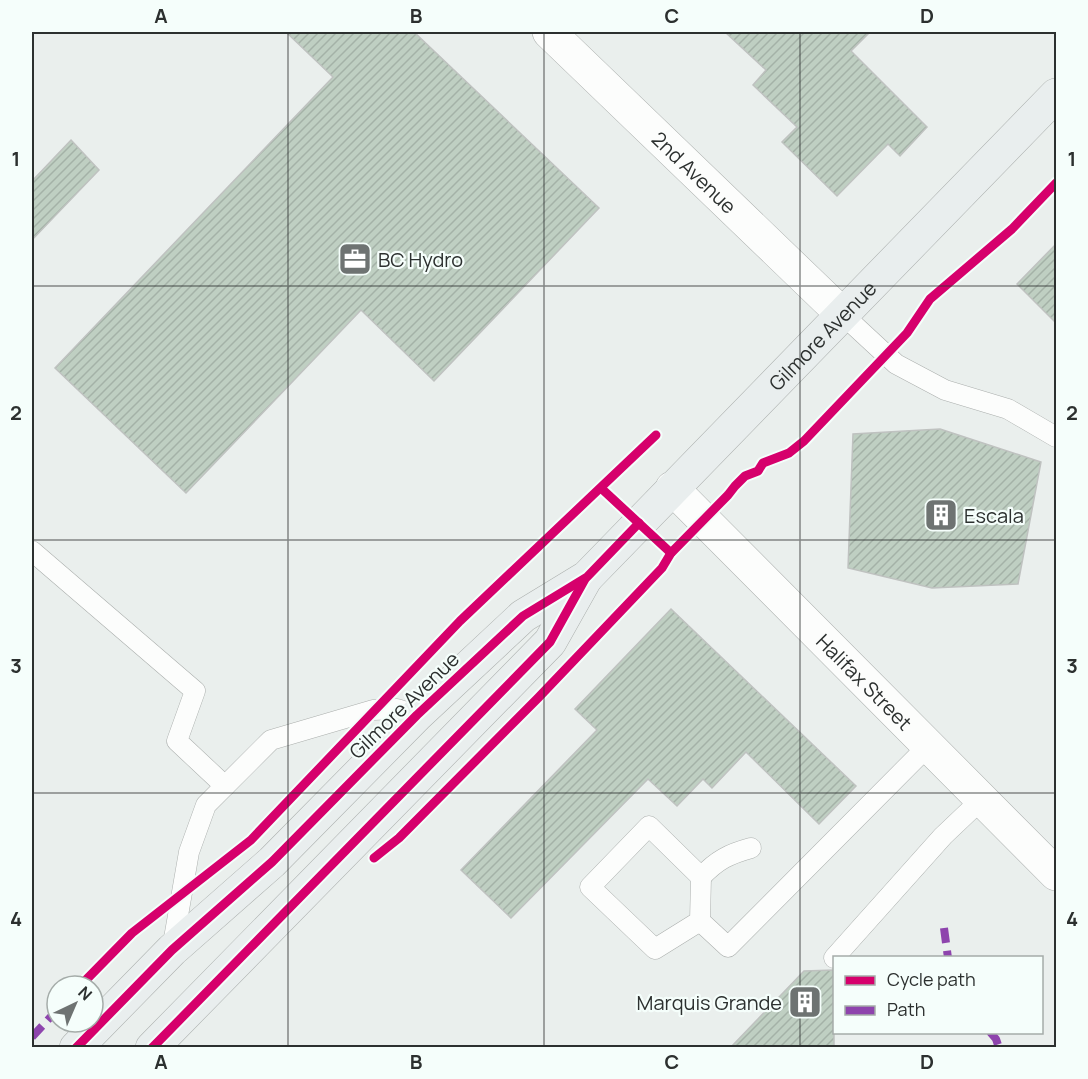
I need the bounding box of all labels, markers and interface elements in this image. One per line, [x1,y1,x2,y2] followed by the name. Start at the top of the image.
[154,2,168,29] text: A
[410,2,423,29] text: B
[665,2,679,29] text: C
[920,2,934,29] text: D
[646,125,743,219] street label: 2nd Avenue
[12,145,20,172] text: 1
[1068,145,1076,172] text: 1
[337,241,373,277] office icon: BC Hydro
[378,246,463,273] place label: BC Hydro
[762,275,882,396] street label: Gilmore Avenue
[10,399,22,426] text: 2
[1066,399,1078,426] text: 2
[923,497,959,533] building icon: Escala
[964,502,1024,529] place label: Escala
[811,628,918,736] street label: Halifax Street
[343,646,465,764] street label: Gilmore Avenue
[10,652,22,679] text: 3
[1066,652,1078,679] text: 3
[10,905,22,932] text: 4
[1066,905,1078,932] text: 4
[833,956,1043,1034] legend
[887,967,976,991] text: Cycle path
[45,974,105,1034] north arrow
[74,981,97,1005] text: N
[787,984,823,1020] building icon: Marquis Grande
[637,989,782,1016] place label: Marquis Grande
[887,997,925,1021] text: Path
[154,1048,168,1075] text: A
[410,1048,423,1075] text: B
[665,1048,679,1075] text: C
[920,1048,934,1075] text: D

